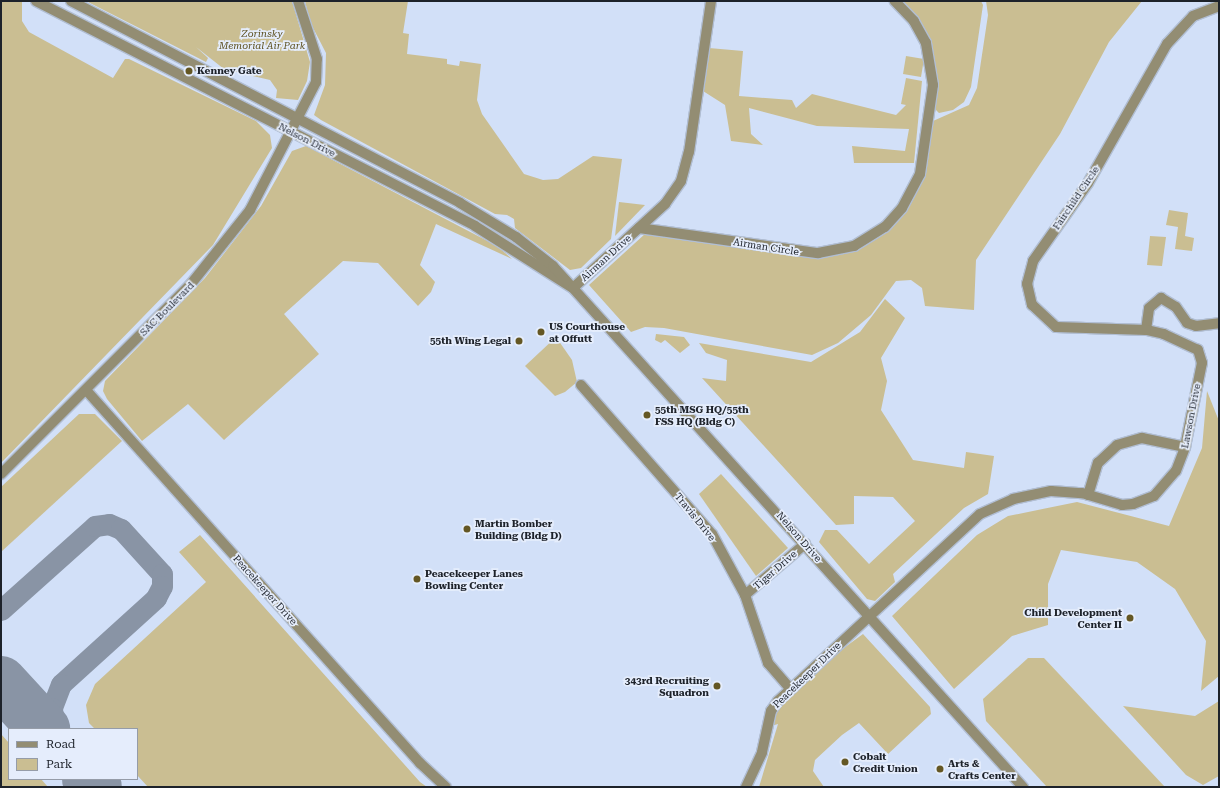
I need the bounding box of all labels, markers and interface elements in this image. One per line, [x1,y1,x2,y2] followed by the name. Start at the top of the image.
[219,27,305,50] park label: Zorinsky Memorial Air Park
[197,65,262,77] place label: Kenney Gate
[184,66,194,76] marker: Kenney Gate
[277,121,337,159] street label: Nelson Drive
[1050,164,1102,232] street label: Fairchild Circle
[578,232,634,284] street label: Airman Drive
[732,236,800,258] street label: Airman Circle
[137,279,197,339] street label: SAC Boulevard
[549,320,625,344] place label: US Courthouse at Offutt
[536,327,546,337] marker: US Courthouse at Offutt
[430,335,511,347] place label: 55th Wing Legal
[514,336,524,346] marker: 55th Wing Legal
[1179,383,1203,449] street label: Lawson Drive
[655,403,749,426] place label: 55th MSG HQ/55th FSS HQ (Bldg C)
[642,410,652,420] marker: 55th MSG HQ/55th FSS HQ (Bldg C)
[672,491,718,543] street label: Travis Drive
[774,510,824,564] street label: Nelson Drive
[475,517,562,540] place label: Martin Bomber Building (Bldg D)
[462,524,472,534] marker: Martin Bomber Building (Bldg D)
[751,548,799,592] street label: Tiger Drive
[230,553,300,627] street label: Peacekeeper Drive
[425,567,523,590] place label: Peacekeeper Lanes Bowling Center
[412,574,422,584] marker: Peacekeeper Lanes Bowling Center
[1024,606,1122,630] place label: Child Development Center II
[1125,613,1135,623] marker: Child Development Center II
[771,639,843,711] street label: Peacekeeper Drive
[625,674,709,698] place label: 343rd Recruiting Squadron
[712,681,722,691] marker: 343rd Recruiting Squadron
[8,728,138,780] legend
[46,737,75,751] text: Road
[853,750,918,774] place label: Cobalt Credit Union
[46,757,72,771] text: Park
[840,757,850,767] marker: Cobalt Credit Union
[948,757,1016,780] place label: Arts & Crafts Center
[935,764,945,774] marker: Arts & Crafts Center

